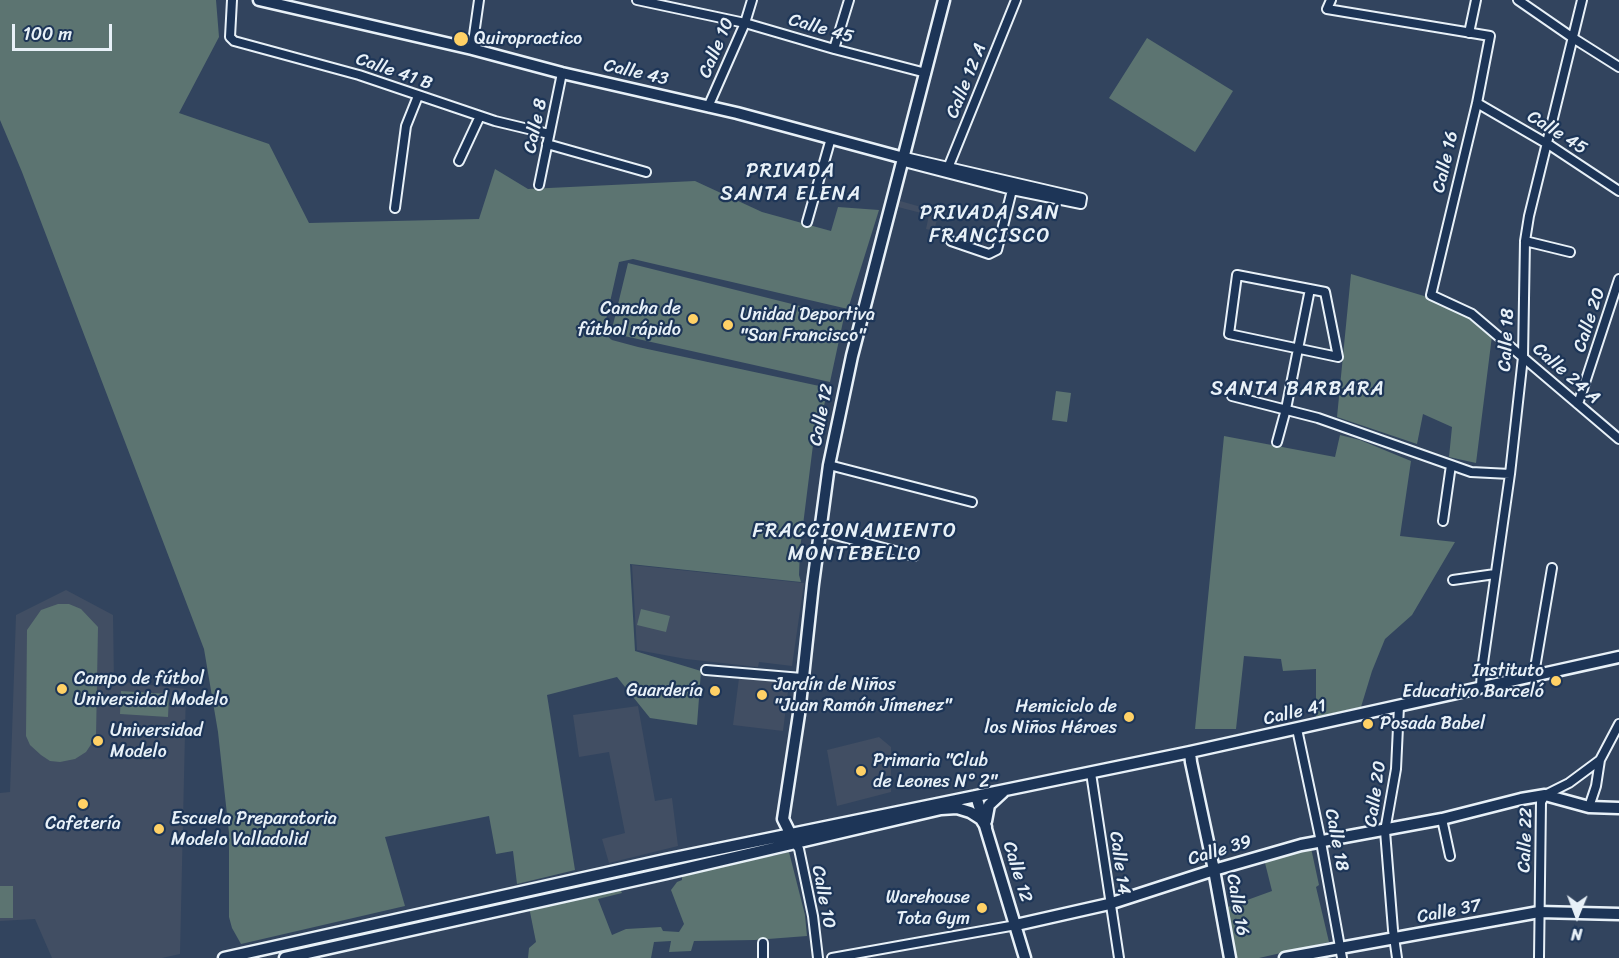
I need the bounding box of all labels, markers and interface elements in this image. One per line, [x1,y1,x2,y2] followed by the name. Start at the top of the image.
[786,9,856,49] street label: Calle 45
[15,12,116,50] scale bar
[695,15,739,81] street label: Calle 10
[23,18,72,50] text: 100 m
[474,28,582,50] place label: Quiropractico
[452,30,470,48] marker: Quiropractico
[942,40,992,122] street label: Calle 12 A
[353,49,435,95] street label: Calle 41 B
[602,55,670,91] street label: Calle 43
[520,97,552,155] street label: Calle 8
[1523,106,1591,160] street label: Calle 45
[1428,129,1464,195] street label: Calle 16
[721,160,861,207] district label: PRIVADA SANTA ELENA
[918,202,1062,249] district label: PRIVADA SAN FRANCISCO
[1569,285,1611,355] street label: Calle 20
[577,298,681,340] place label: Cancha de fútbol rápido
[740,304,875,346] place label: Unidad Deportiva "San Francisco"
[1495,308,1519,372] street label: Calle 18
[686,312,700,326] marker: Cancha de fútbol rápido
[721,318,735,332] marker: Unidad Deportiva "San Francisco"
[1528,339,1604,409] street label: Calle 24 A
[1211,378,1385,402] district label: SANTA BARBARA
[805,382,839,448] street label: Calle 12
[755,520,955,567] district label: FRACCIONAMIENTO MONTEBELLO
[1402,660,1544,702] place label: Instituto Educativo Barceló
[74,668,228,710] place label: Campo de fútbol Universidad Modelo
[774,674,952,716] place label: Jardín de Niños "Juan Ramón Jímenez"
[1549,674,1563,688] marker: Instituto Educativo Barceló
[626,680,703,702] place label: Guardería
[55,682,69,696] marker: Campo de fútbol Universidad Modelo
[708,684,722,698] marker: Guardería
[755,688,769,702] marker: Jardín de Niños "Juan Ramón Jímenez"
[1262,695,1328,731] street label: Calle 41
[984,696,1117,738] place label: Hemiciclo de los Niños Héroes
[1122,710,1136,724] marker: Hemiciclo de los Niños Héroes
[1380,713,1485,735] place label: Posada Babel
[1361,717,1375,731] marker: Posada Babel
[110,720,203,762] place label: Universidad Modelo
[91,734,105,748] marker: Universidad Modelo
[873,750,997,792] place label: Primaria "Club de Leones N° 2"
[1361,760,1391,828] street label: Calle 20
[854,764,868,778] marker: Primaria "Club de Leones N° 2"
[76,797,90,811] marker: Cafetería
[1319,807,1353,873] street label: Calle 18
[1514,807,1538,873] street label: Calle 22
[171,808,337,850] place label: Escuela Preparatoria Modelo Valladolid
[45,813,121,835] place label: Cafetería
[152,822,166,836] marker: Escuela Preparatoria Modelo Valladolid
[1104,830,1134,896] street label: Calle 14
[1186,831,1254,871] street label: Calle 39
[998,839,1036,905] street label: Calle 12
[806,864,840,930] street label: Calle 10
[1221,872,1253,938] street label: Calle 16
[1547,886,1607,946] north arrow
[886,887,970,930] place label: Warehouse Tota Gym
[1415,895,1483,929] street label: Calle 37
[975,901,989,915] marker: Warehouse Tota Gym
[1571,920,1582,949] text: N

